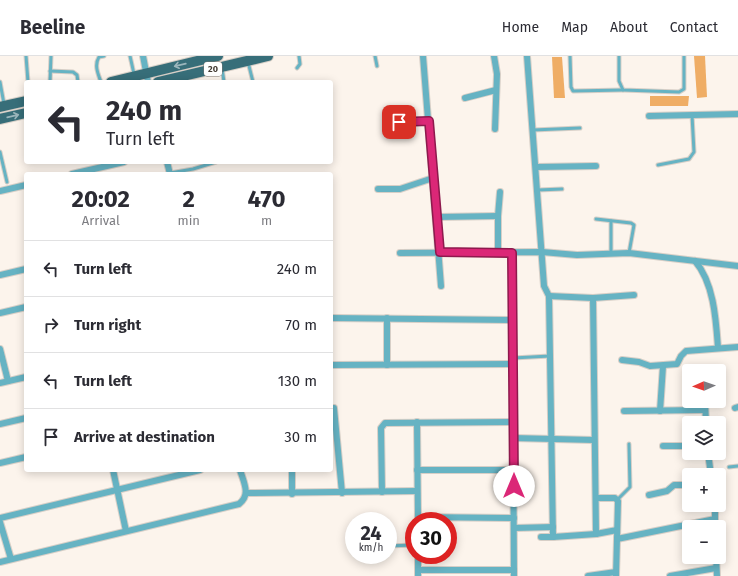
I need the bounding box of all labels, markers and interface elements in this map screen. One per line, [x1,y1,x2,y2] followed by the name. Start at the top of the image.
[20,16,85,39] text: Beeline
[502,19,539,36] text: Home
[561,19,588,36] text: Map
[610,19,648,36] text: About
[670,19,718,36] text: Contact
[174,62,187,69] one-way arrow
[204,62,222,76] road number: 20
[106,94,182,127] text: 240 m
[40,96,92,148] icon: left
[382,105,416,139] pin
[388,111,410,133] icon: arrive
[6,112,19,120] one-way arrow
[106,128,175,150] text: Turn left
[72,185,130,213] text: 20:02
[183,185,195,213] text: 2
[248,185,285,213] text: 470
[82,213,120,228] text: Arrival
[178,213,200,228] text: min
[261,213,272,228] text: m
[40,258,62,280] icon: left
[74,260,132,278] text: Turn left
[277,260,317,278] text: 240 m
[40,314,62,336] icon: right
[74,316,141,334] text: Turn right
[285,316,317,334] text: 70 m
[682,364,726,408] north arrow
[682,364,726,564] map controls
[40,370,62,392] icon: left
[74,372,132,390] text: Turn left
[278,372,317,390] text: 130 m
[682,416,726,460] button: layers
[40,426,62,448] icon: arrive
[74,428,215,446] text: Arrive at destination
[284,428,317,446] text: 30 m
[493,465,535,507] position arrow
[682,468,726,512] button: +
[405,512,457,564] speed limit sign: 30
[682,520,726,564] button: −
[360,521,382,545] text: 24
[359,542,383,554] text: km/h

